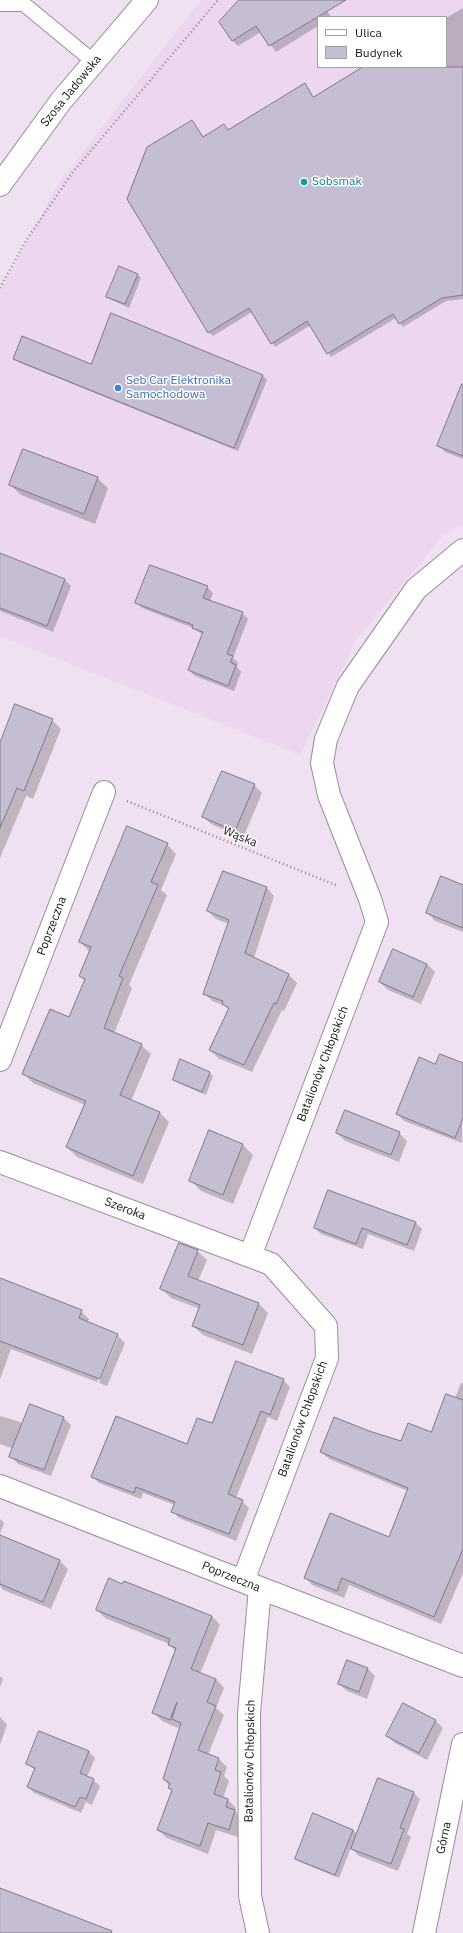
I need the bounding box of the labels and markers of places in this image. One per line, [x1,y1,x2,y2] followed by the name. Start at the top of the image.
[312,175,362,189] place label: Sobsmak
[299,177,309,187] marker: Sobsmak
[126,374,231,402] place label: Seb Car Elektronika Samochodowa
[113,383,123,393] marker: Seb Car Elektronika Samochodowa

